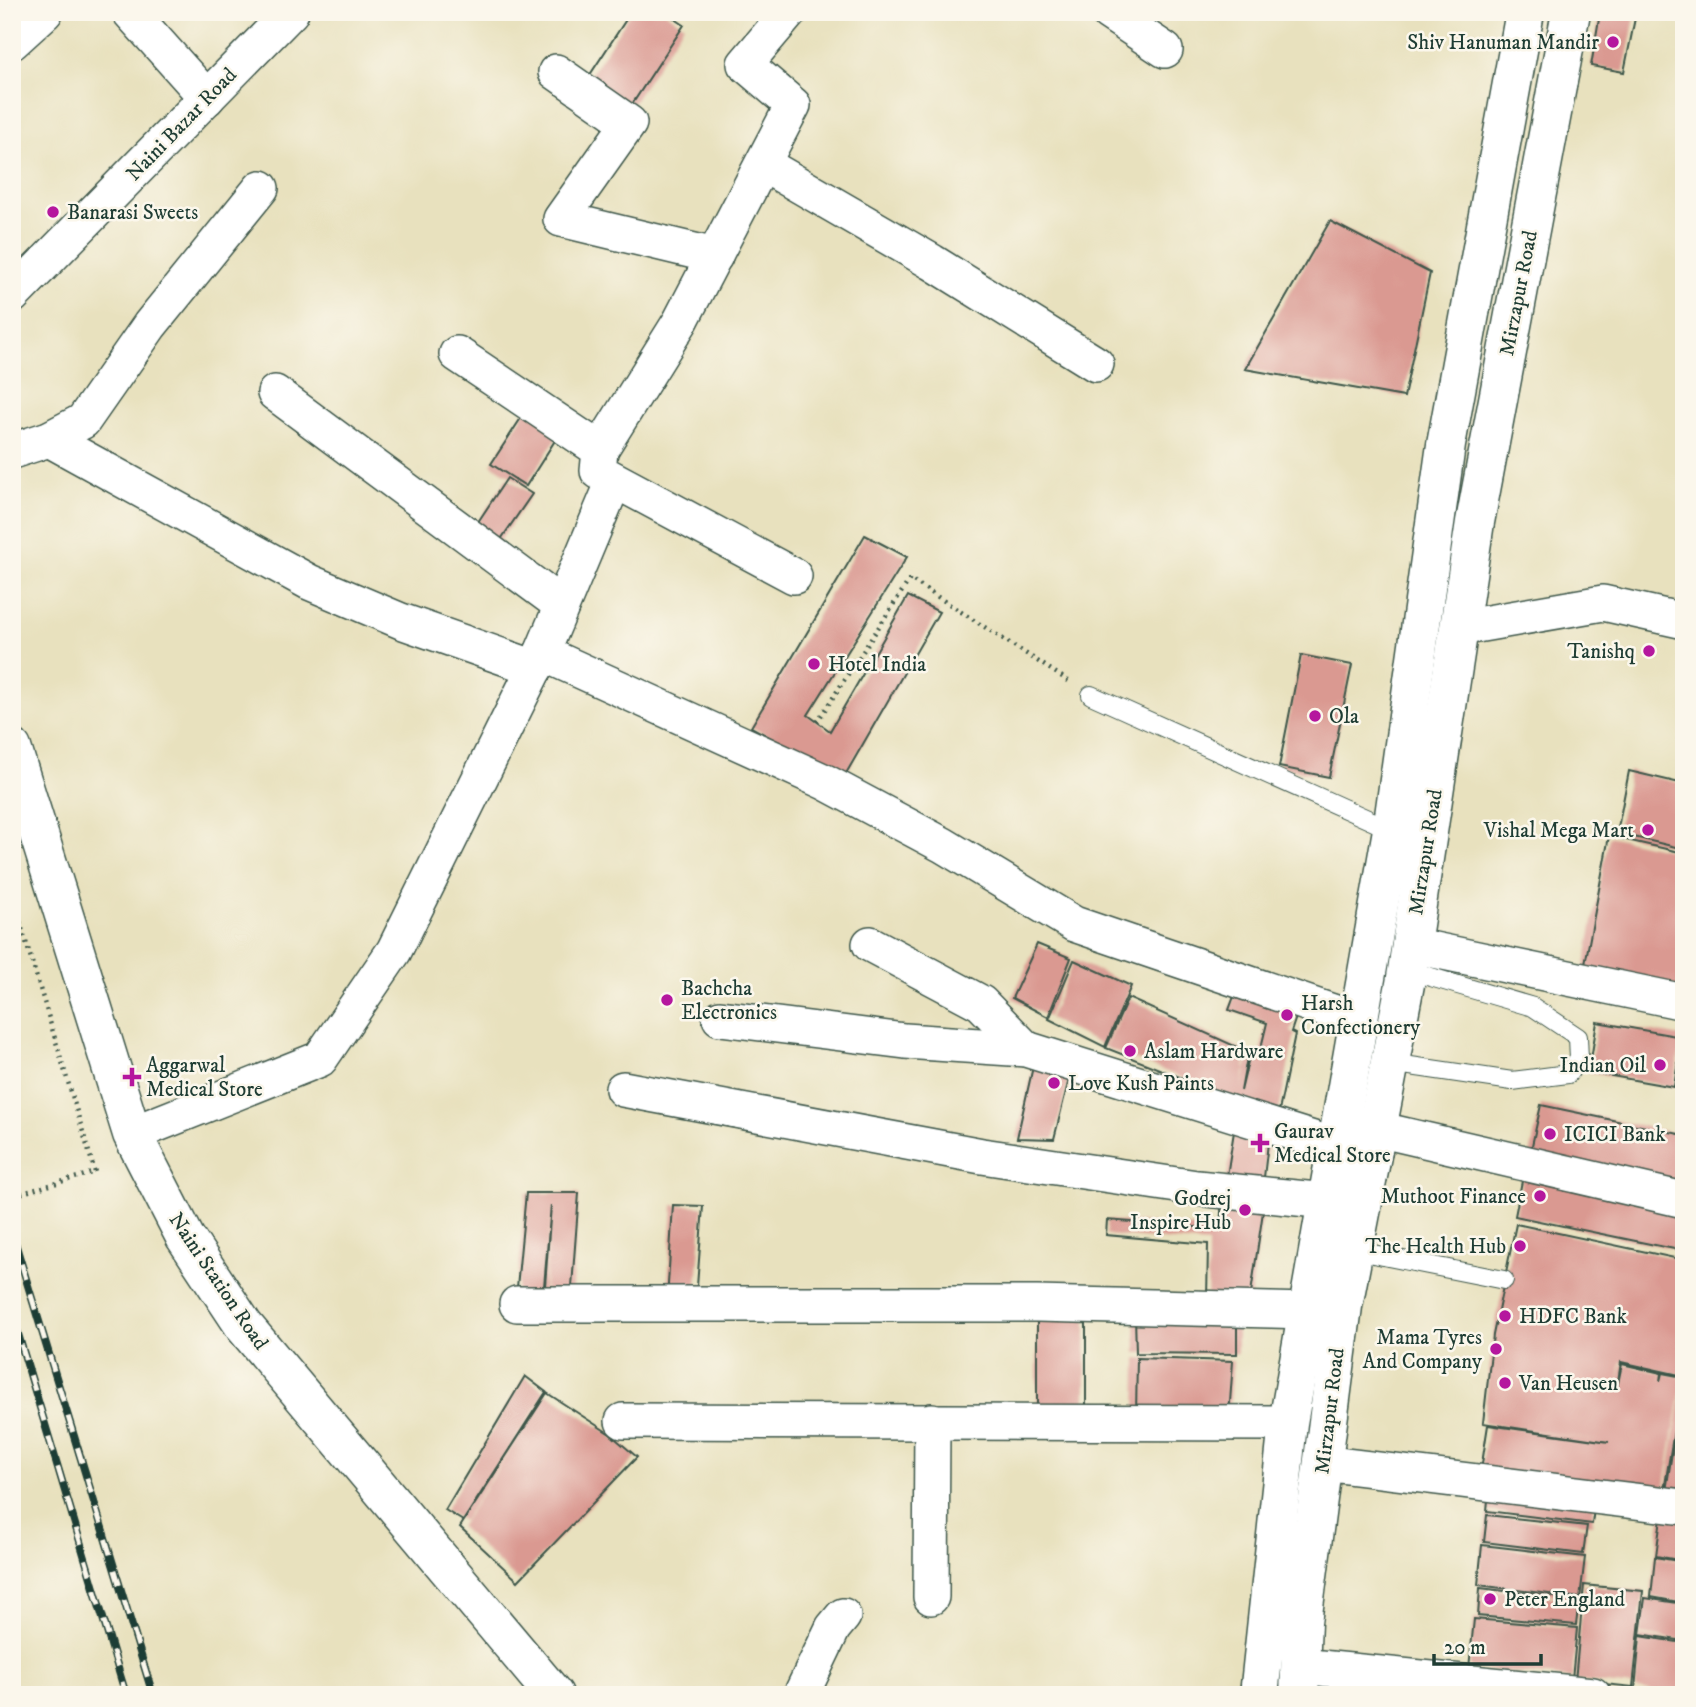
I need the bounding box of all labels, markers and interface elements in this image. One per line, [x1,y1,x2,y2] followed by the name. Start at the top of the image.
[1407,30,1599,56] place label: Shiv Hanuman Mandir
[1605,34,1621,50] marker: Shiv Hanuman Mandir
[121,62,243,187] street label: Naini Bazar Road
[67,200,198,226] place label: Banarasi Sweets
[45,204,61,220] marker: Banarasi Sweets
[1494,228,1544,358] street label: Mirzapur Road
[1567,639,1636,665] place label: Tanishq
[1641,643,1657,659] marker: Tanishq
[828,652,926,678] place label: Hotel India
[806,656,822,672] marker: Hotel India
[1329,704,1359,730] place label: Ola
[1307,708,1323,724] marker: Ola
[1403,787,1449,917] street label: Mirzapur Road
[1483,818,1634,844] place label: Vishal Mega Mart
[1640,822,1656,838] marker: Vishal Mega Mart
[681,976,777,1026] place label: Bachcha Electronics
[1301,991,1421,1041] place label: Harsh Confectionery
[659,992,675,1008] marker: Bachcha Electronics
[1279,1007,1295,1023] marker: Harsh Confectionery
[1144,1039,1284,1065] place label: Aslam Hardware
[1122,1043,1138,1059] marker: Aslam Hardware
[146,1053,263,1103] place label: Aggarwal Medical Store
[1560,1053,1647,1079] place label: Indian Oil
[1652,1057,1668,1073] marker: Indian Oil
[124,1069,140,1085] marker: Aggarwal Medical Store
[1068,1071,1214,1097] place label: Love Kush Paints
[1046,1075,1062,1091] marker: Love Kush Paints
[1274,1119,1391,1169] place label: Gaurav Medical Store
[1564,1122,1666,1148] place label: ICICI Bank
[1542,1126,1558,1142] marker: ICICI Bank
[1252,1135,1268,1151] marker: Gaurav Medical Store
[1381,1184,1526,1210] place label: Muthoot Finance
[1130,1186,1231,1236] place label: Godrej Inspire Hub
[1532,1188,1548,1204] marker: Muthoot Finance
[1237,1202,1253,1218] marker: Godrej Inspire Hub
[163,1208,274,1356] street label: Naini Station Road
[1365,1234,1506,1260] place label: The Health Hub
[1512,1238,1528,1254] marker: The Health Hub
[1519,1304,1628,1330] place label: HDFC Bank
[1497,1308,1513,1324] marker: HDFC Bank
[1363,1325,1483,1375] place label: Mama Tyres And Company
[1488,1341,1504,1357] marker: Mama Tyres And Company
[1309,1346,1351,1476] street label: Mirzapur Road
[1518,1371,1618,1397] place label: Van Heusen
[1497,1375,1513,1391] marker: Van Heusen
[1504,1587,1626,1613] place label: Peter England
[1482,1591,1498,1607] marker: Peter England
[1434,1623,1540,1667] scale bar
[1444,1635,1486,1661] text: 20 m

